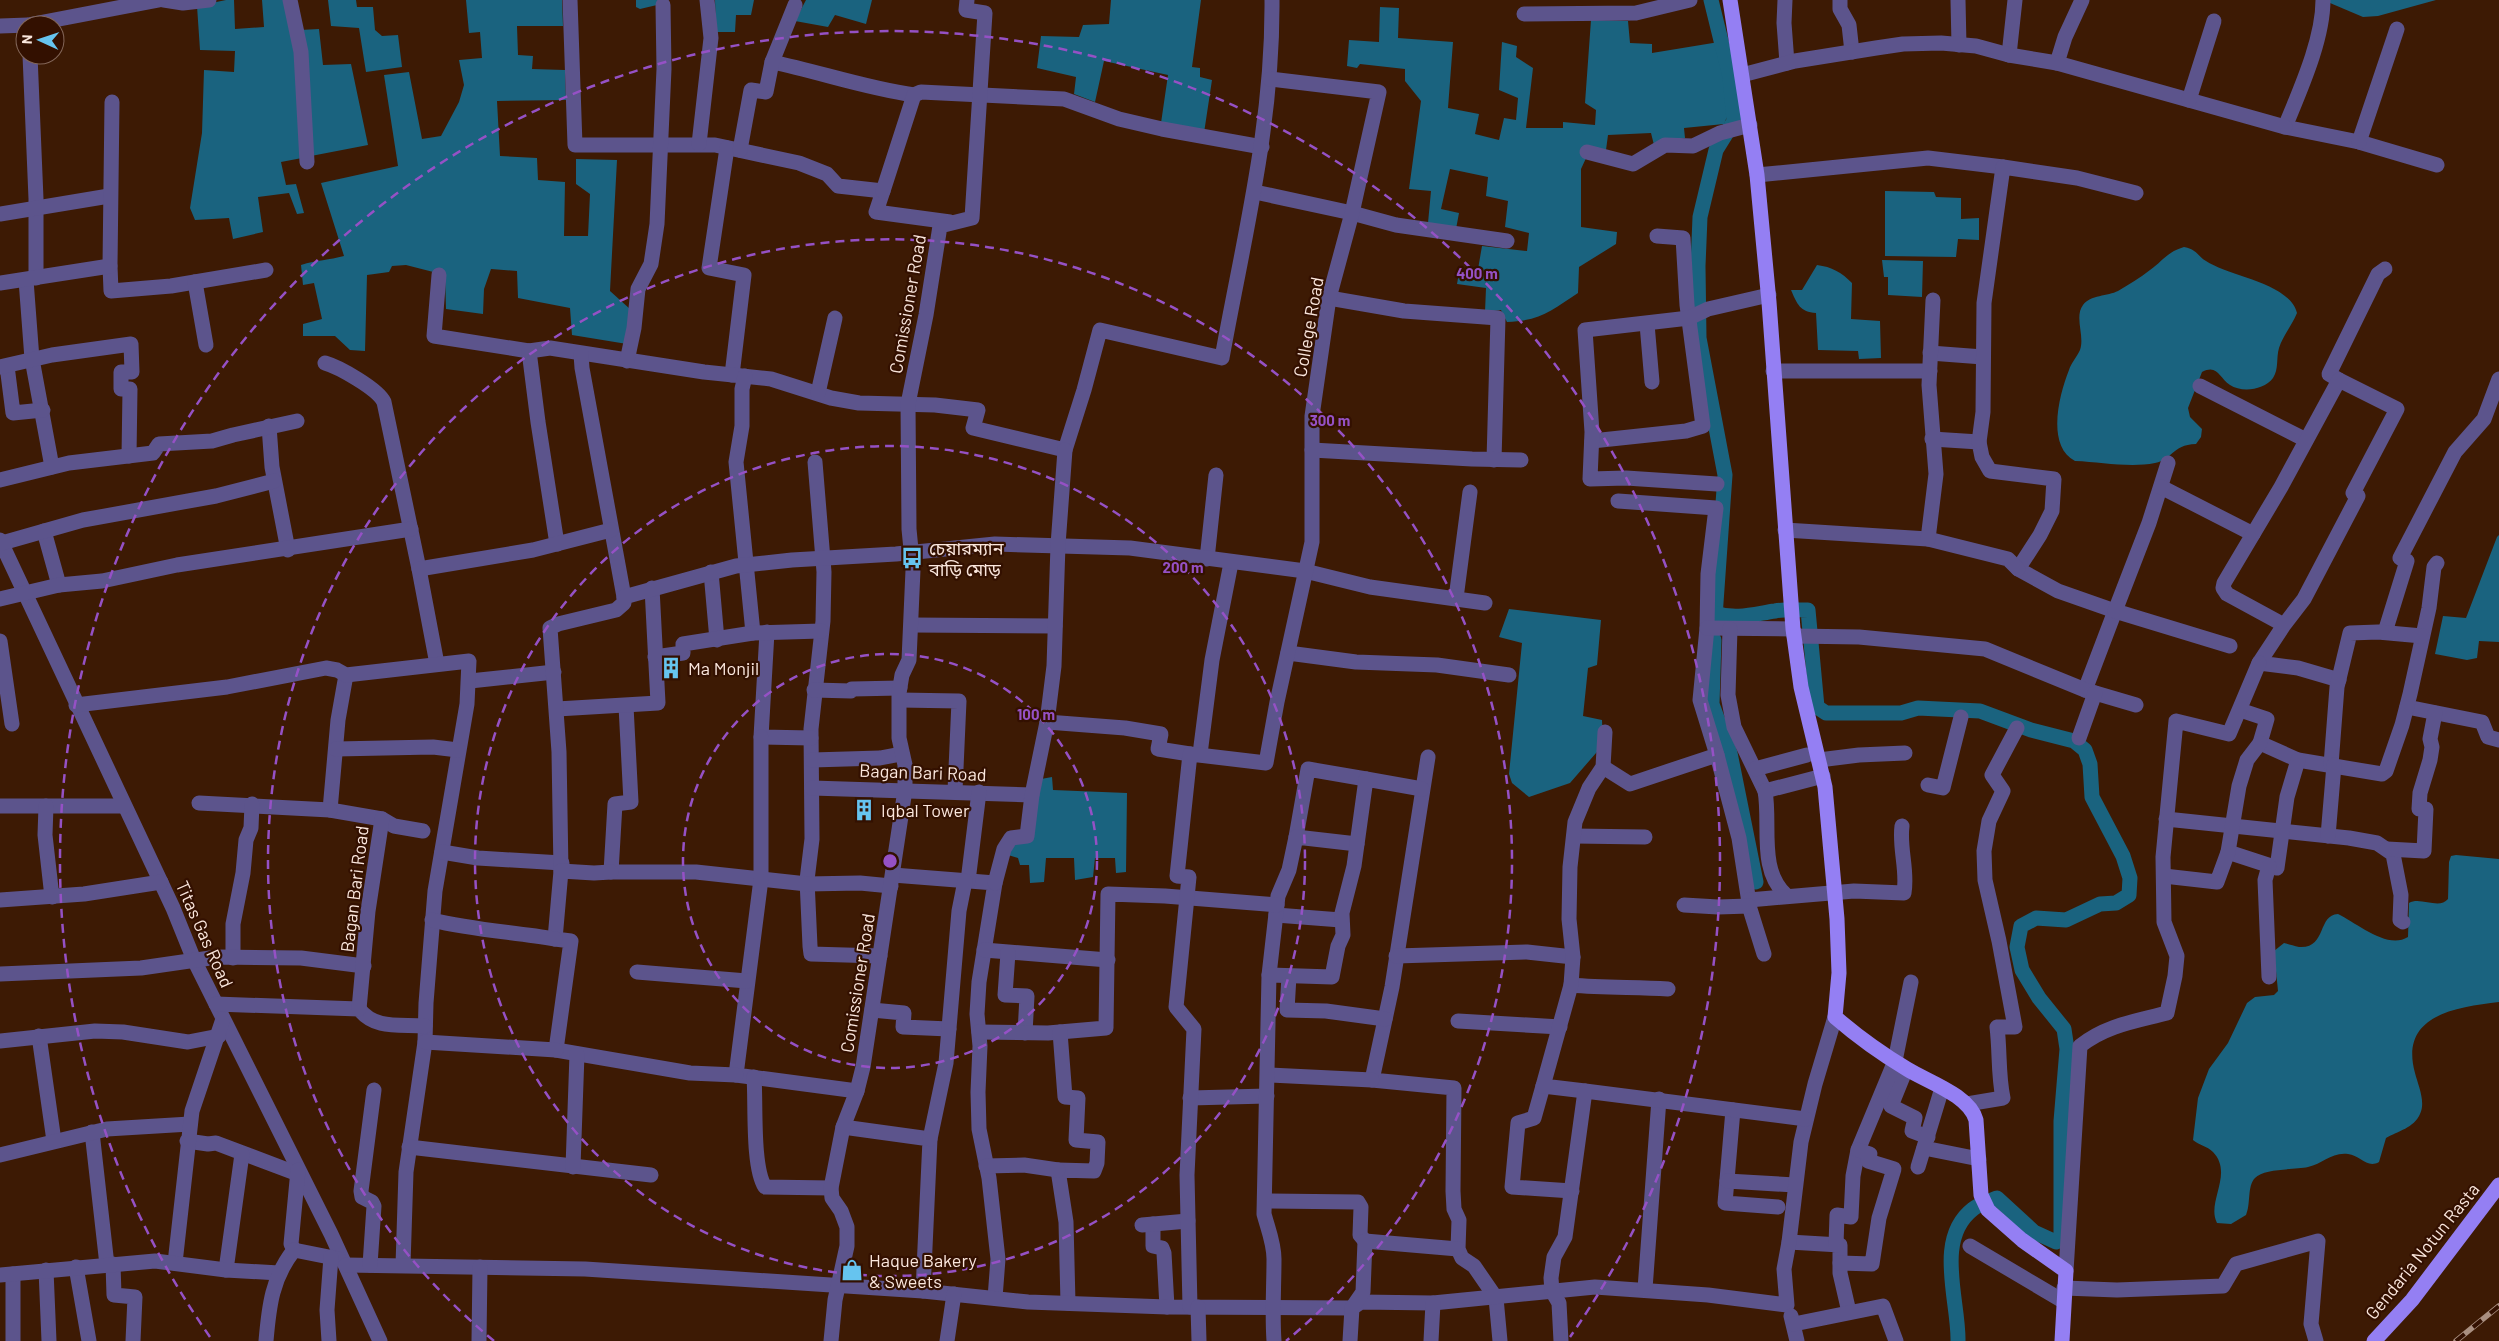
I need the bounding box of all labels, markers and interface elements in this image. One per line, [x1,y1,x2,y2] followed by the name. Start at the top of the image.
[15,15,65,65] north arrow
[18,34,35,44] text: N
[884,233,930,375] street label: Comissioner Road
[1456,264,1498,282] text: 400 m
[1288,275,1328,379] street label: College Road
[1310,411,1350,429] text: 300 m
[928,537,1005,580] place label: চেয়ারম্যান বাড়ি মোড়
[899,545,925,571] bus stop icon: চেয়ারম্যান বাড়ি মোড়
[1162,558,1204,576] text: 200 m
[658,655,684,681] building icon: Ma Monjil
[688,657,759,679] place label: Ma Monjil
[1017,705,1055,723] text: 100 m
[859,759,987,785] street label: Bagan Bari Road
[851,797,877,823] building icon: Iqbal Tower
[881,799,970,821] place label: Iqbal Tower
[335,824,373,954] street label: Bagan Bari Road
[881,852,899,870] centre of rings
[172,877,238,991] street label: Titas Gas Road
[835,912,879,1054] street label: Comissioner Road
[2360,1178,2484,1324] street label: Gendaria Notun Rasta
[869,1249,977,1292] place label: Haque Bakery & Sweets
[839,1257,865,1283] shop icon: Haque Bakery & Sweets

